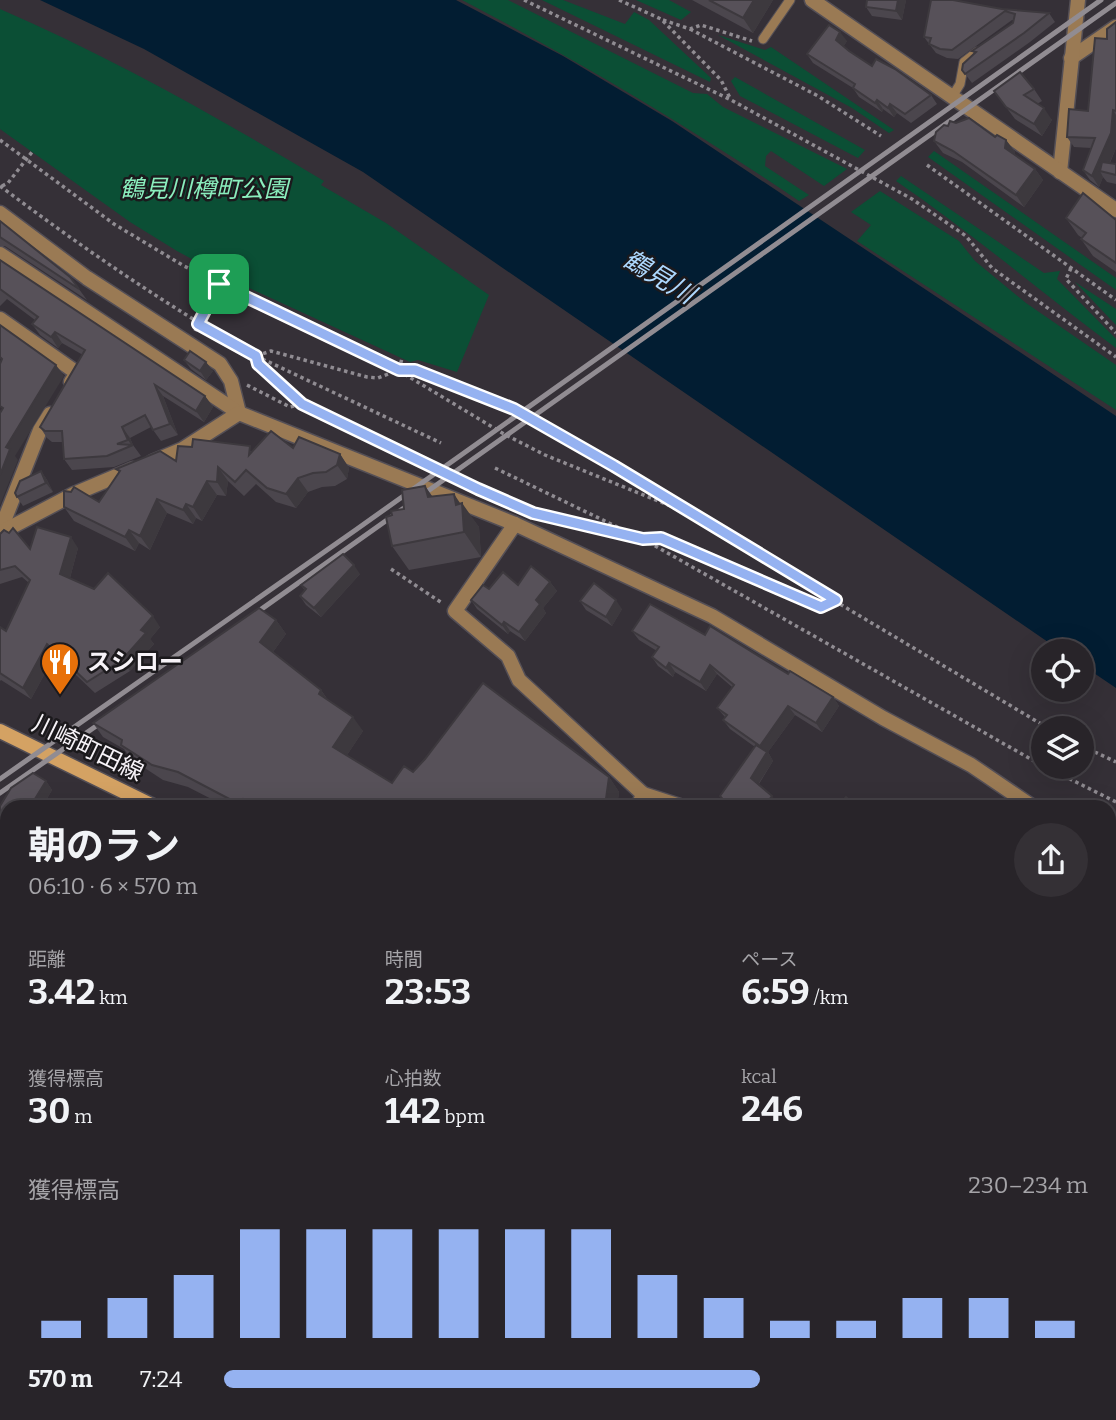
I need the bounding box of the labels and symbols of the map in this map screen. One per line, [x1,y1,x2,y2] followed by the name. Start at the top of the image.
[120,175,291,203] park label: 鶴見川樽町公園
[618,244,703,312] water label: 鶴見川
[189,254,249,314] pin
[39,641,81,696] restaurant icon: スシロー
[87,648,183,676] place label: スシロー
[28,709,148,787] street label: 川崎町田線

